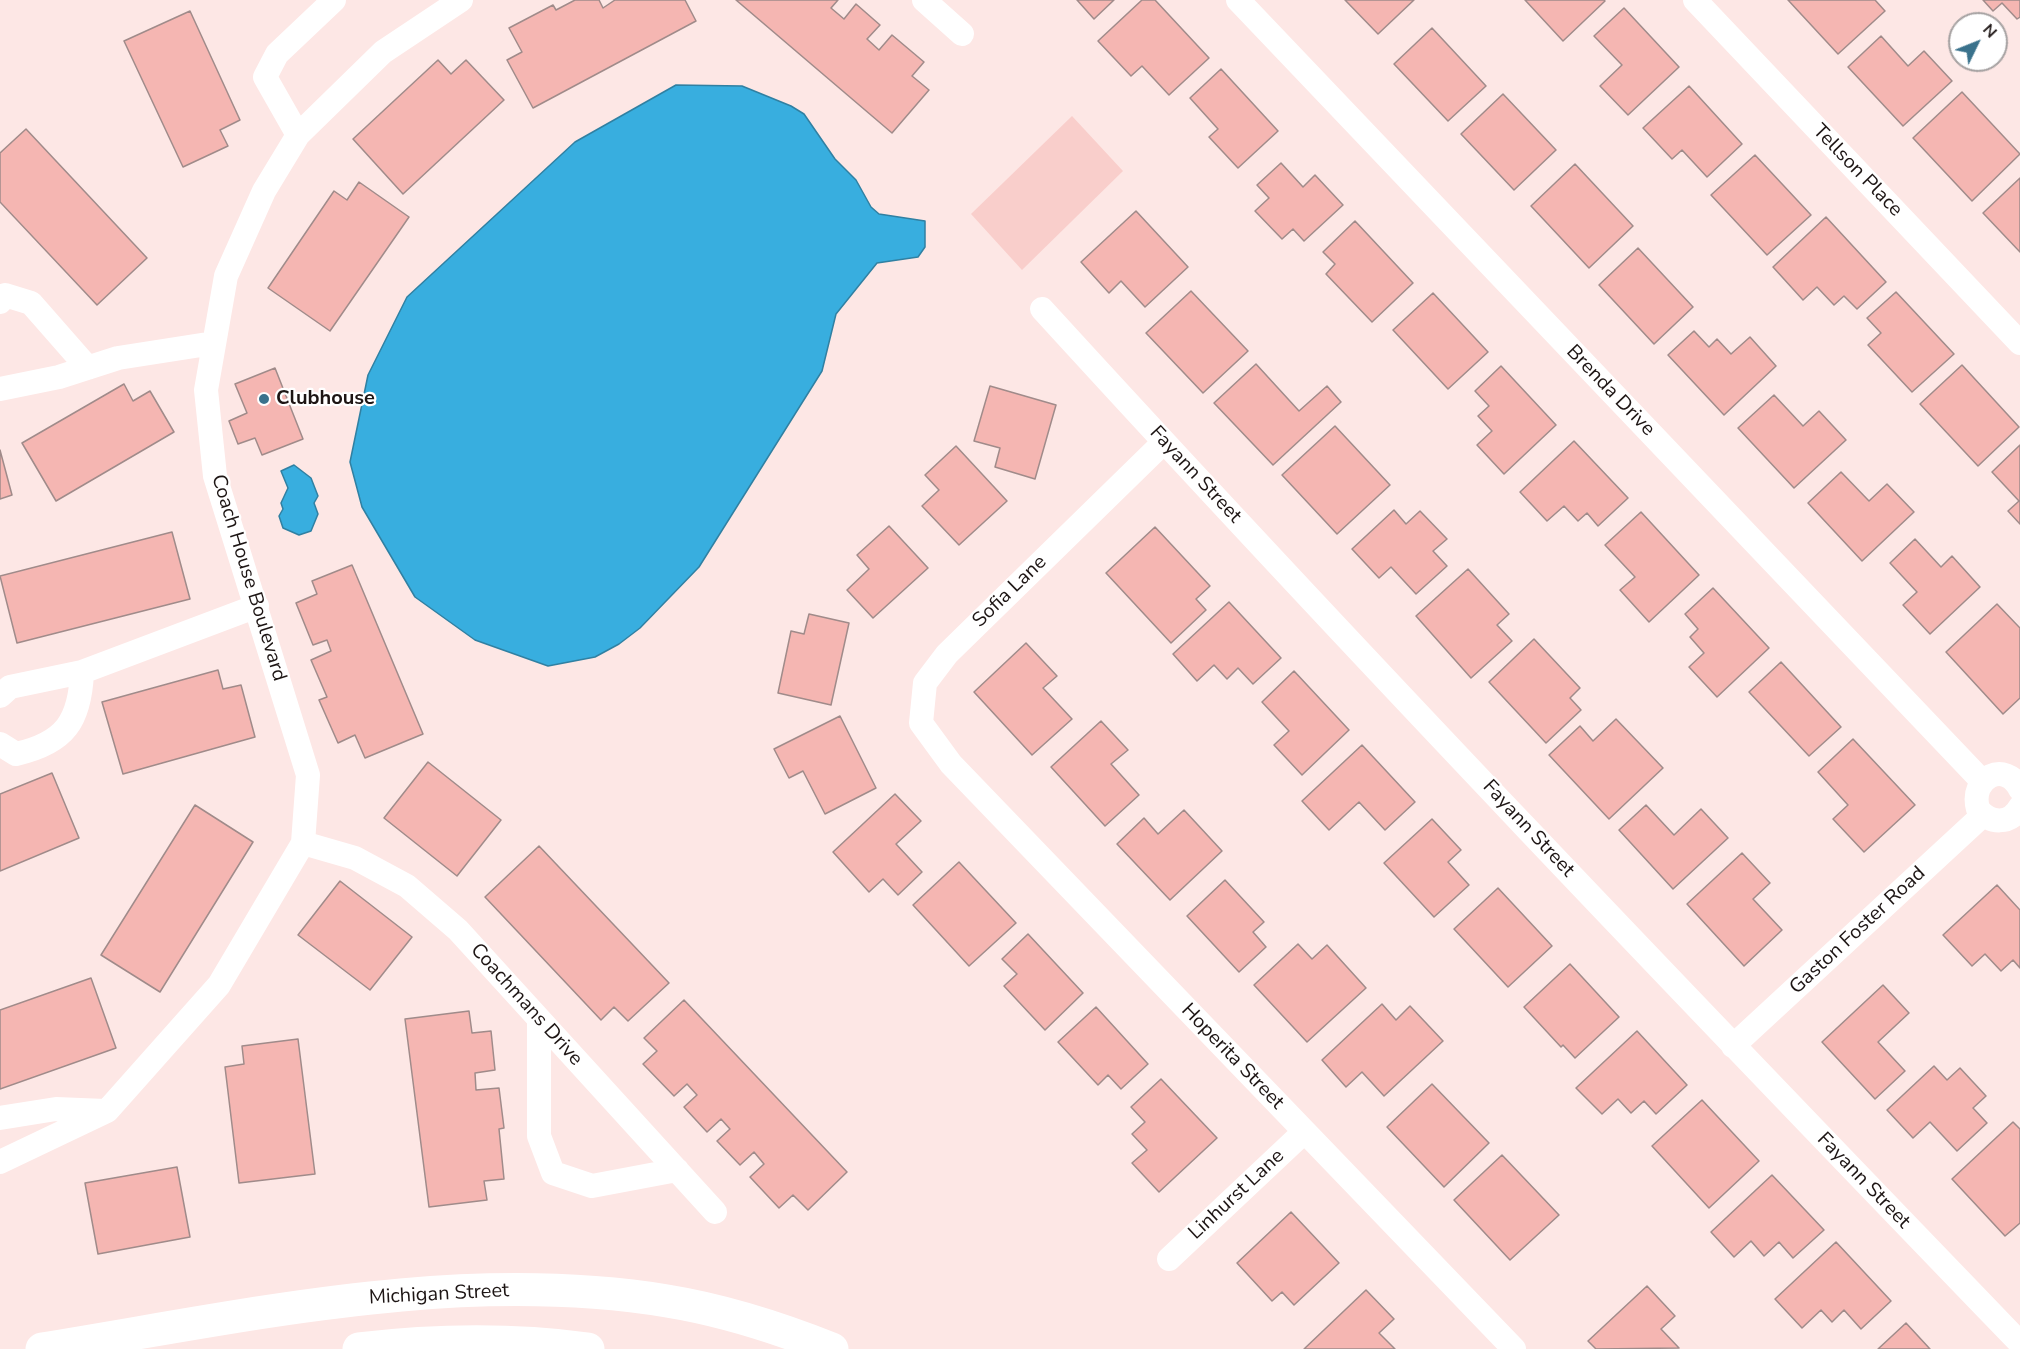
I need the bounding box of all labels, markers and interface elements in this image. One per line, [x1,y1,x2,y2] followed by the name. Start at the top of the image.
[1948,12,2008,72] north arrow
[1978,19,2002,43] text: N
[1807,120,1907,222] street label: Tellson Place
[1561,340,1659,442] street label: Brenda Drive
[276,387,375,411] place label: Clubhouse
[257,392,271,406] marker: Clubhouse
[1144,421,1246,529] street label: Fayann Street
[205,472,291,684] street label: Coach House Boulevard
[968,551,1052,633] street label: Sofia Lane
[1477,775,1579,883] street label: Fayann Street
[1785,862,1931,1000] street label: Gaston Foster Road
[465,939,587,1071] street label: Coachmans Drive
[1176,999,1288,1115] street label: Hoperita Street
[1811,1128,1915,1234] street label: Fayann Street
[1184,1145,1290,1245] street label: Linhurst Lane
[368,1279,510,1311] street label: Michigan Street

